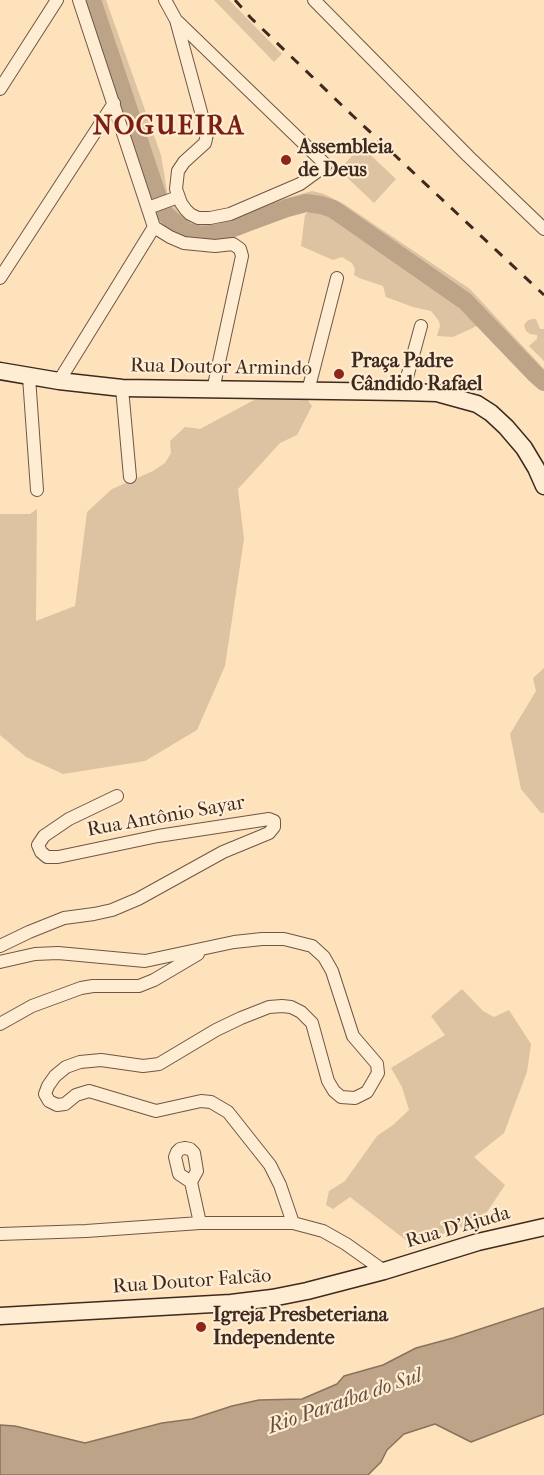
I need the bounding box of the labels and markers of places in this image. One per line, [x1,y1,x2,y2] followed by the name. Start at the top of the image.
[298,136,393,183] place label: Assembleia de Deus
[279,153,293,167] marker: Assembleia de Deus
[351,350,482,397] place label: Praça Padre Cândido Rafael
[332,367,346,381] marker: Praça Padre Cândido Rafael
[213,1304,388,1351] place label: Igreja Presbeteriana Independente
[194,1320,208,1334] marker: Igreja Presbeteriana Independente

